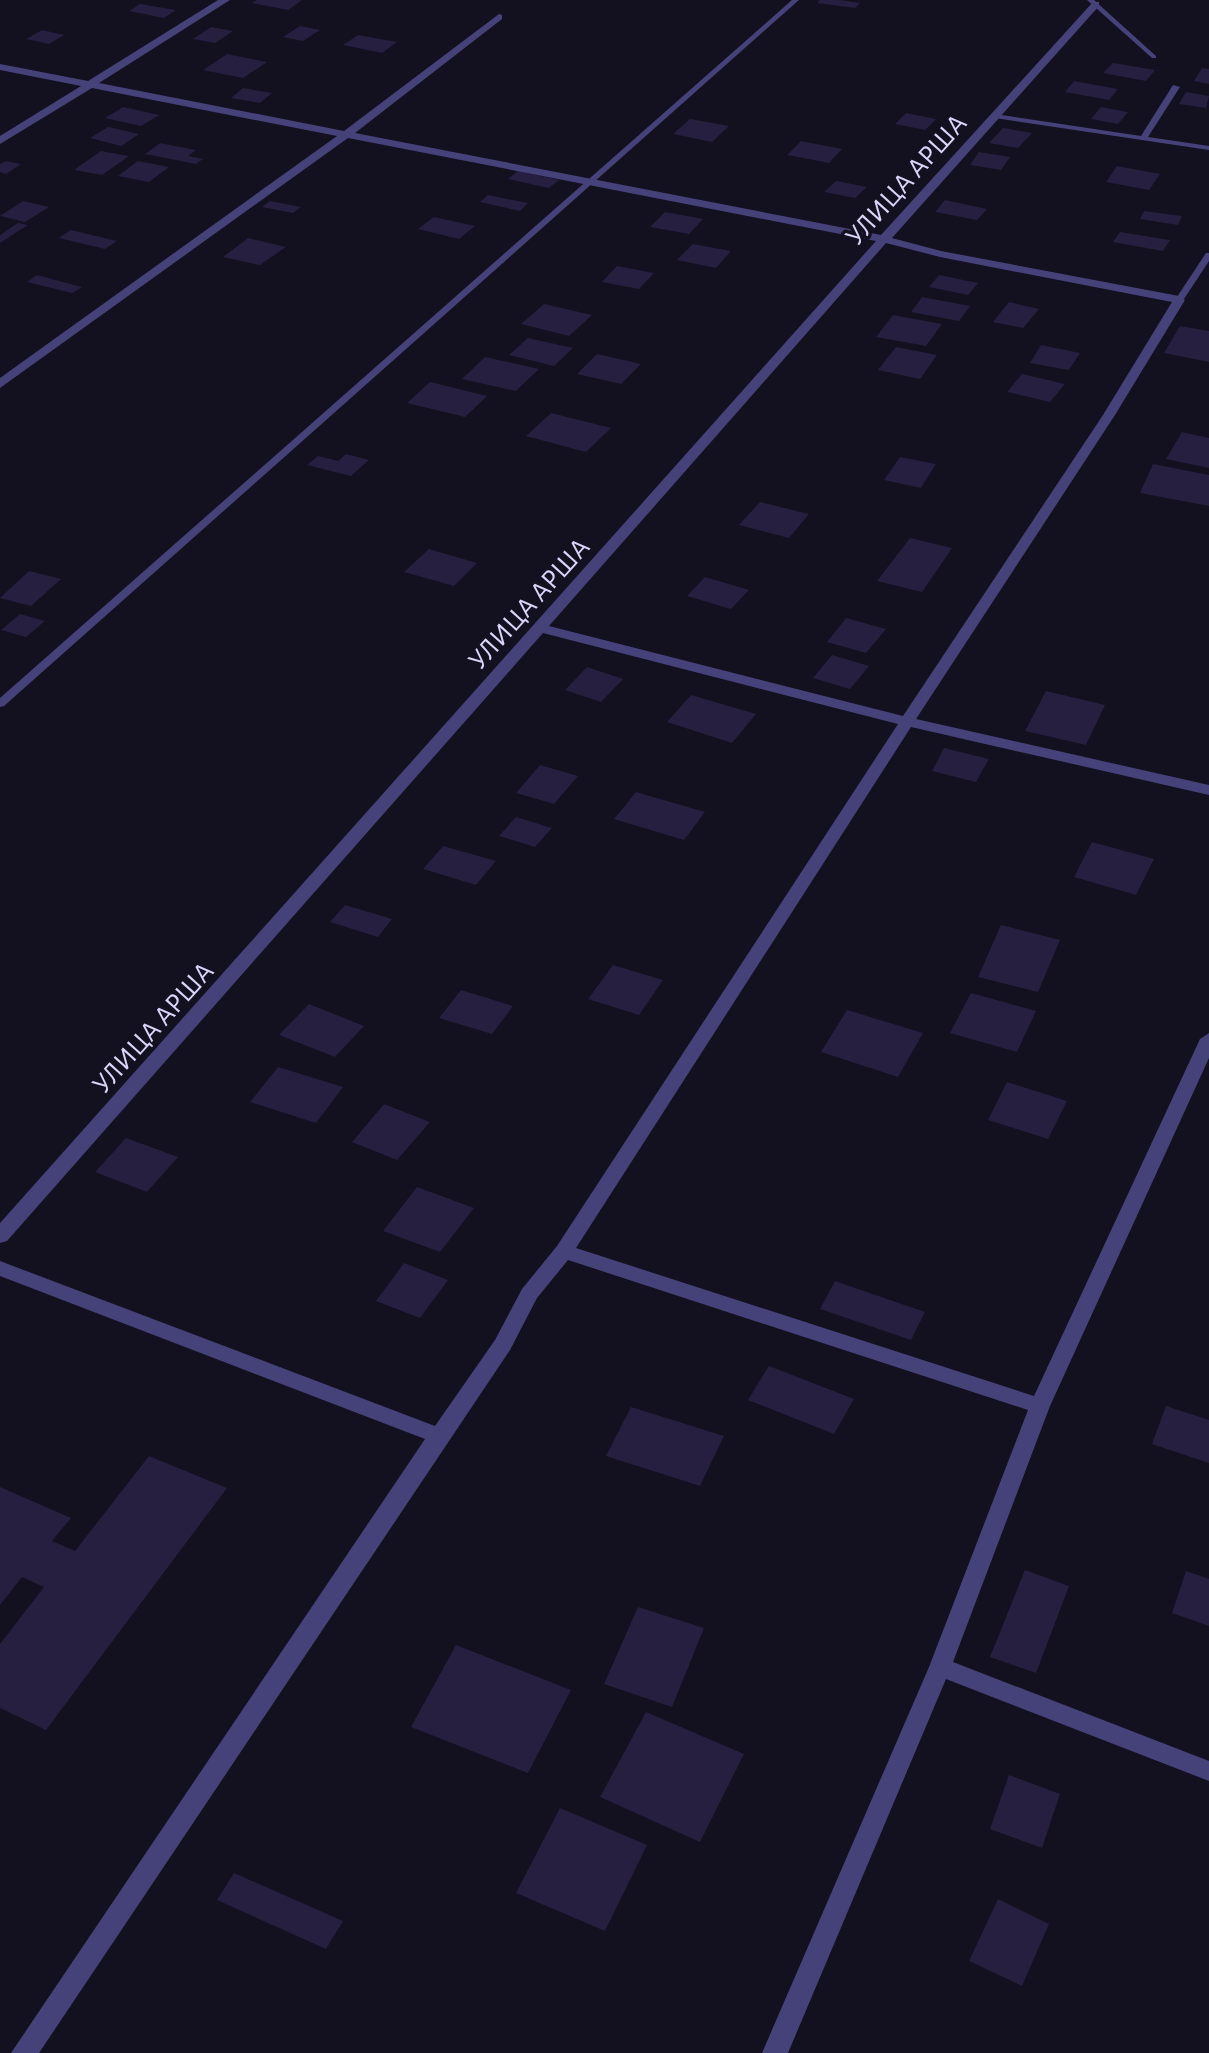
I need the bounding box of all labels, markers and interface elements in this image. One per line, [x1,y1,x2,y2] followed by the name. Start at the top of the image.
[841,109,972,251] street label: УЛИЦА АРША
[464,533,595,675] street label: УЛИЦА АРША
[88,957,219,1099] street label: УЛИЦА АРША

